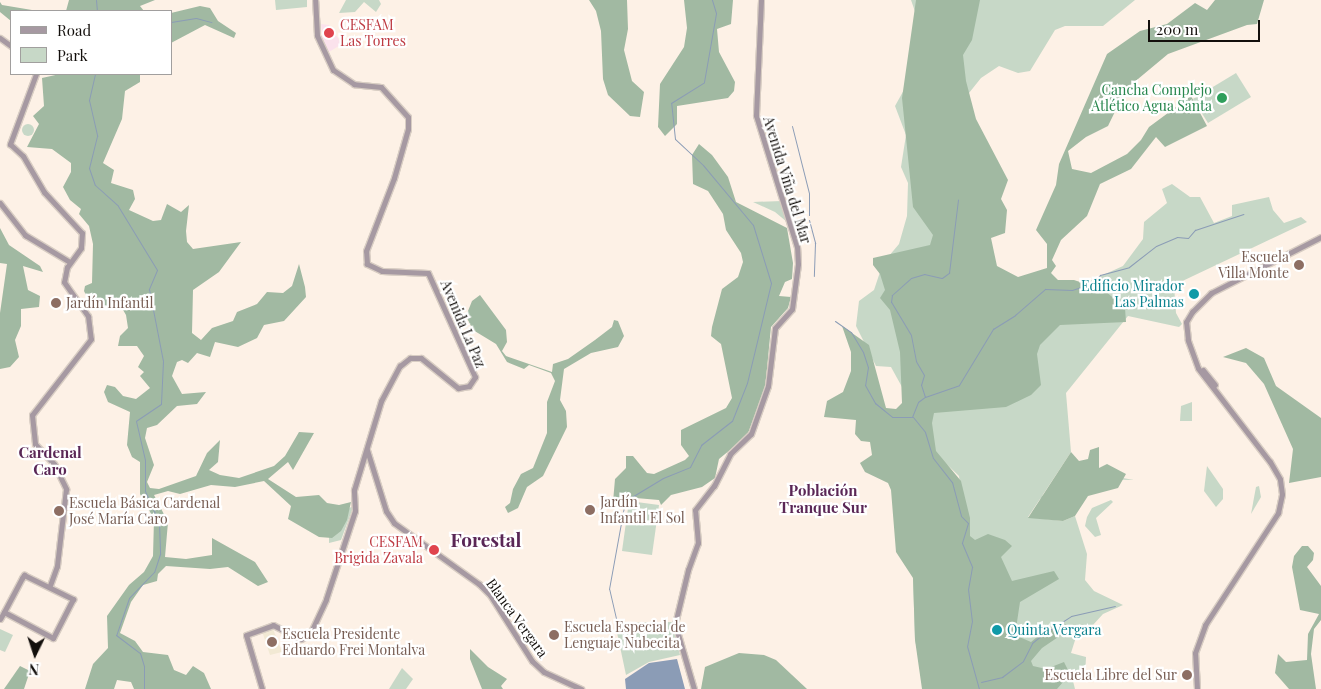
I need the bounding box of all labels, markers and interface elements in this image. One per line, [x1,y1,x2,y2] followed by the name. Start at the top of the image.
[10,10,172,75] legend
[1151,10,1264,42] scale bar
[340,17,406,49] place label: CESFAM Las Torres
[1156,19,1198,39] text: 200 m
[57,20,91,40] text: Road
[322,26,336,40] marker: CESFAM Las Torres
[57,45,88,65] text: Park
[1091,82,1212,114] place label: Cancha Complejo Atlético Agua Santa
[1216,92,1228,104] marker: Cancha Complejo Atlético Agua Santa
[760,114,814,246] street label: Avenida Viña del Mar
[1218,249,1289,282] place label: Escuela Villa Monte
[1293,259,1305,271] marker: Escuela Villa Monte
[437,277,489,371] street label: Avenida La Paz
[1081,278,1184,310] place label: Edificio Mirador Las Palmas
[1188,288,1200,300] marker: Edificio Mirador Las Palmas
[66,295,153,311] place label: Jardín Infantil
[50,297,62,309] marker: Jardín Infantil
[18,443,82,478] district label: Cardenal Caro
[779,481,867,516] district label: Población Tranque Sur
[600,494,685,526] place label: Jardín Infantil El Sol
[69,495,221,528] place label: Escuela Básica Cardenal José María Caro
[584,504,596,516] marker: Jardín Infantil El Sol
[53,505,65,517] marker: Escuela Básica Cardenal José María Caro
[451,529,521,551] district label: Forestal
[334,534,423,566] place label: CESFAM Brigida Zavala
[427,543,441,557] marker: CESFAM Brigida Zavala
[483,575,551,661] street label: Blanca Vergara
[564,619,686,652] place label: Escuela Especial de Lenguaje Nubecita
[1007,622,1102,638] place label: Quinta Vergara
[991,624,1003,636] marker: Quinta Vergara
[282,626,425,658] place label: Escuela Presidente Eduardo Frei Montalva
[10,629,60,679] north arrow
[548,629,560,641] marker: Escuela Especial de Lenguaje Nubecita
[266,636,278,648] marker: Escuela Presidente Eduardo Frei Montalva
[28,660,40,679] text: N
[1044,667,1177,683] place label: Escuela Libre del Sur
[1181,669,1193,681] marker: Escuela Libre del Sur

